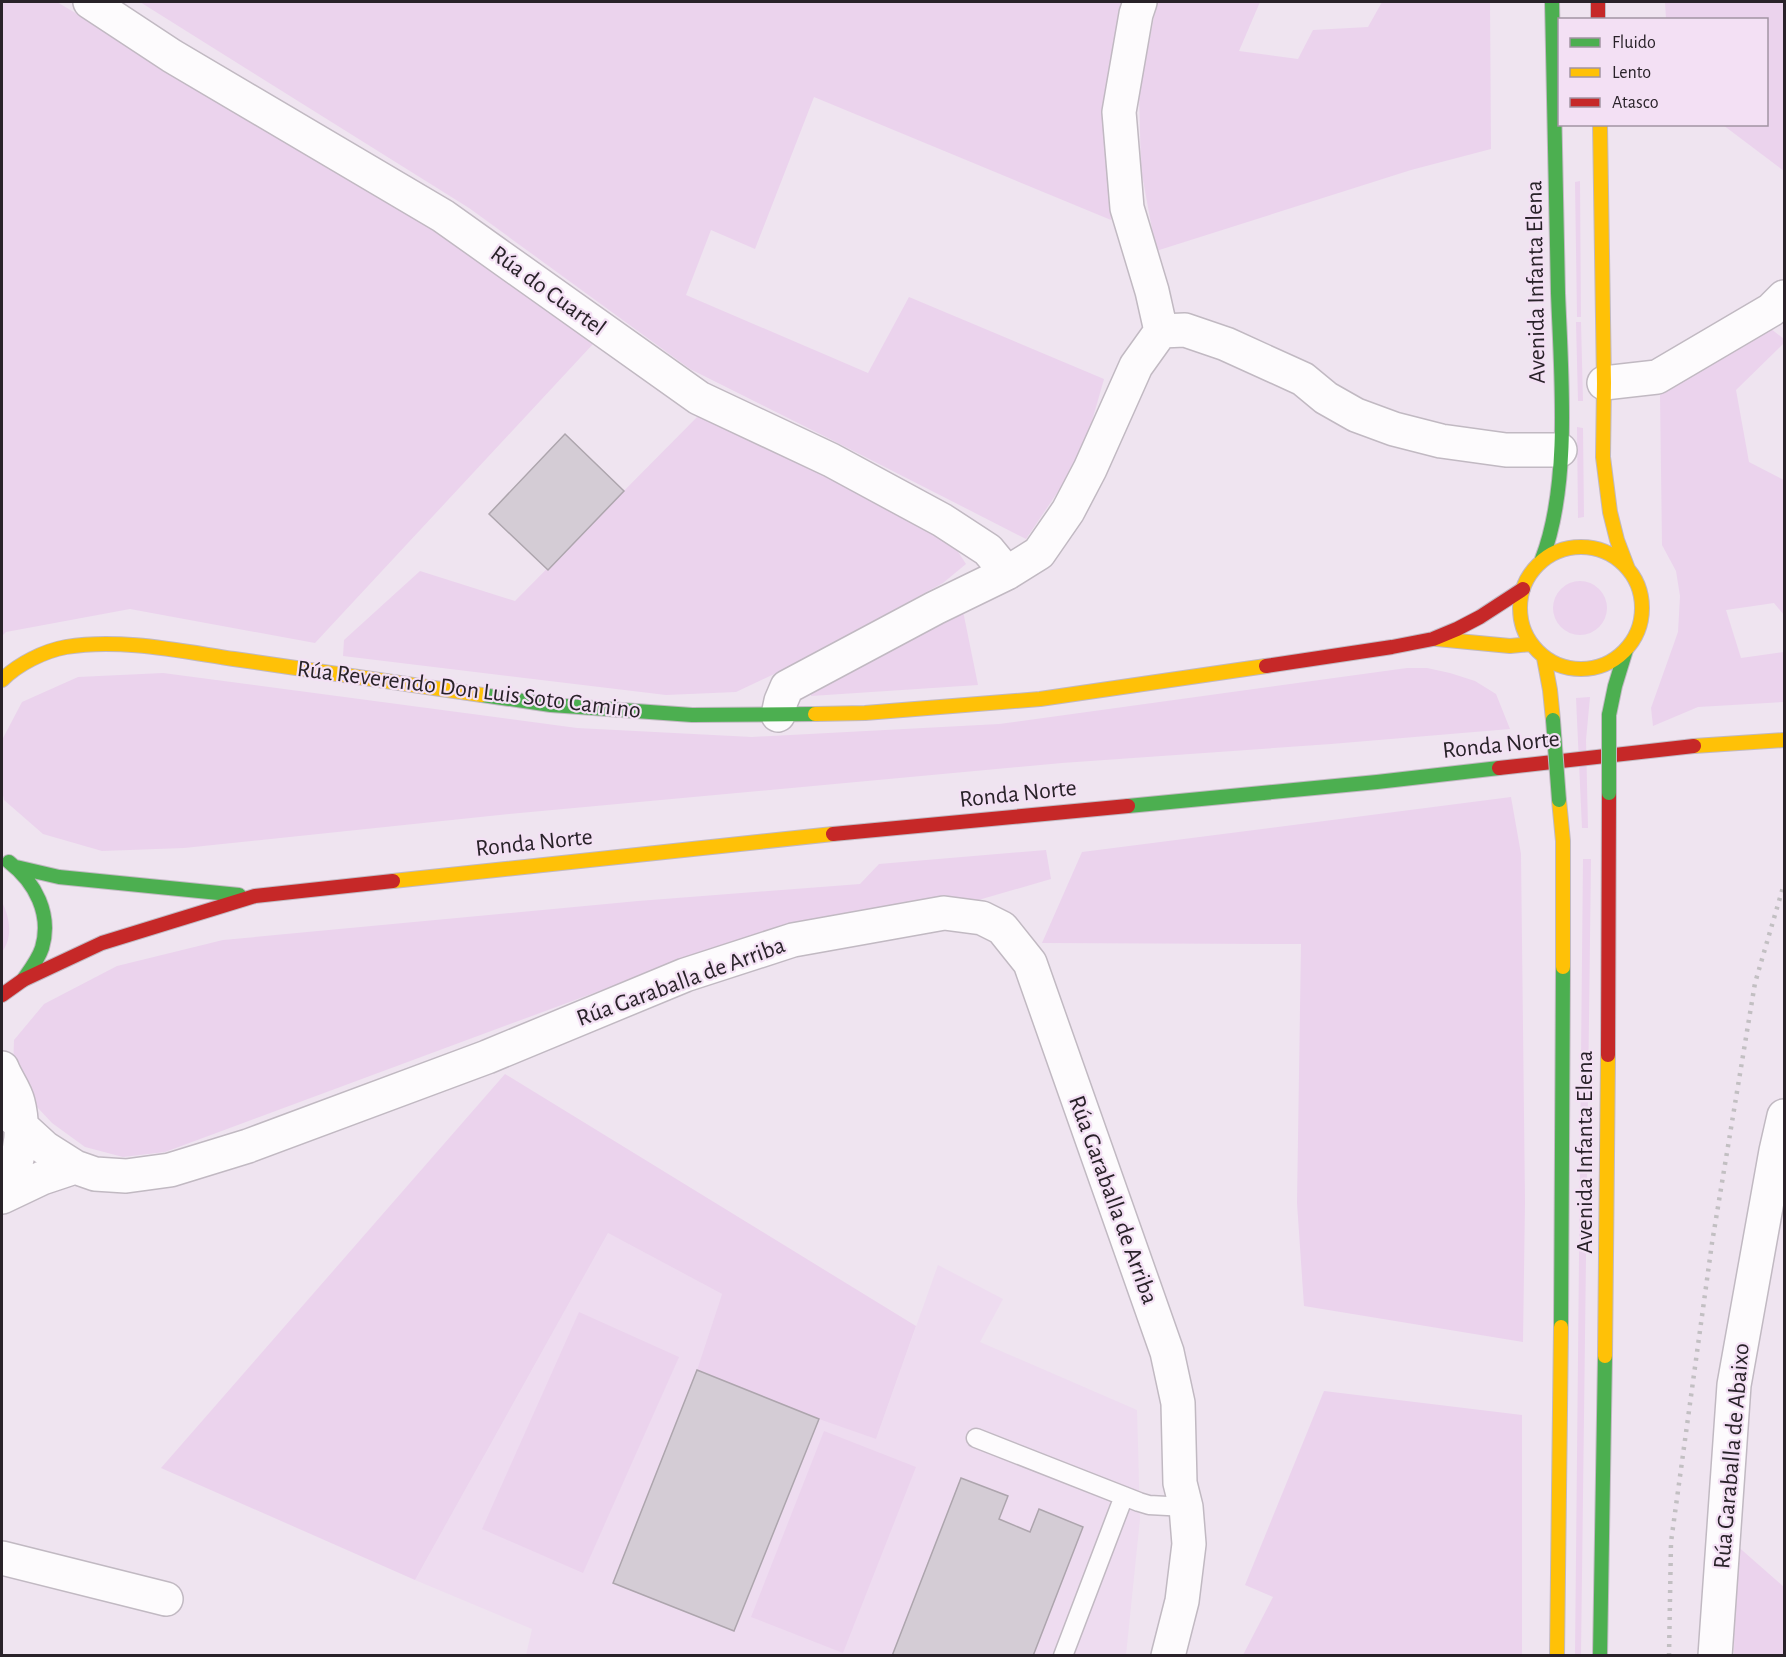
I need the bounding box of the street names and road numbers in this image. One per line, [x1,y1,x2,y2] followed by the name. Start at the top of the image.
[1522,180,1550,384] street label: Avenida Infanta Elena
[486,241,610,341] street label: Rúa do Cuartel
[296,657,642,723] street label: Rúa Reverendo Don Luis Soto Camino
[1441,727,1561,763] street label: Ronda Norte
[958,776,1078,812] street label: Ronda Norte
[474,825,594,861] street label: Ronda Norte
[574,933,788,1031] street label: Rúa Garaballa de Arriba
[1573,1050,1597,1254] street label: Avenida Infanta Elena
[1064,1093,1162,1307] street label: Rúa Garaballa de Arriba
[1710,1342,1754,1570] street label: Rúa Garaballa de Abaixo

